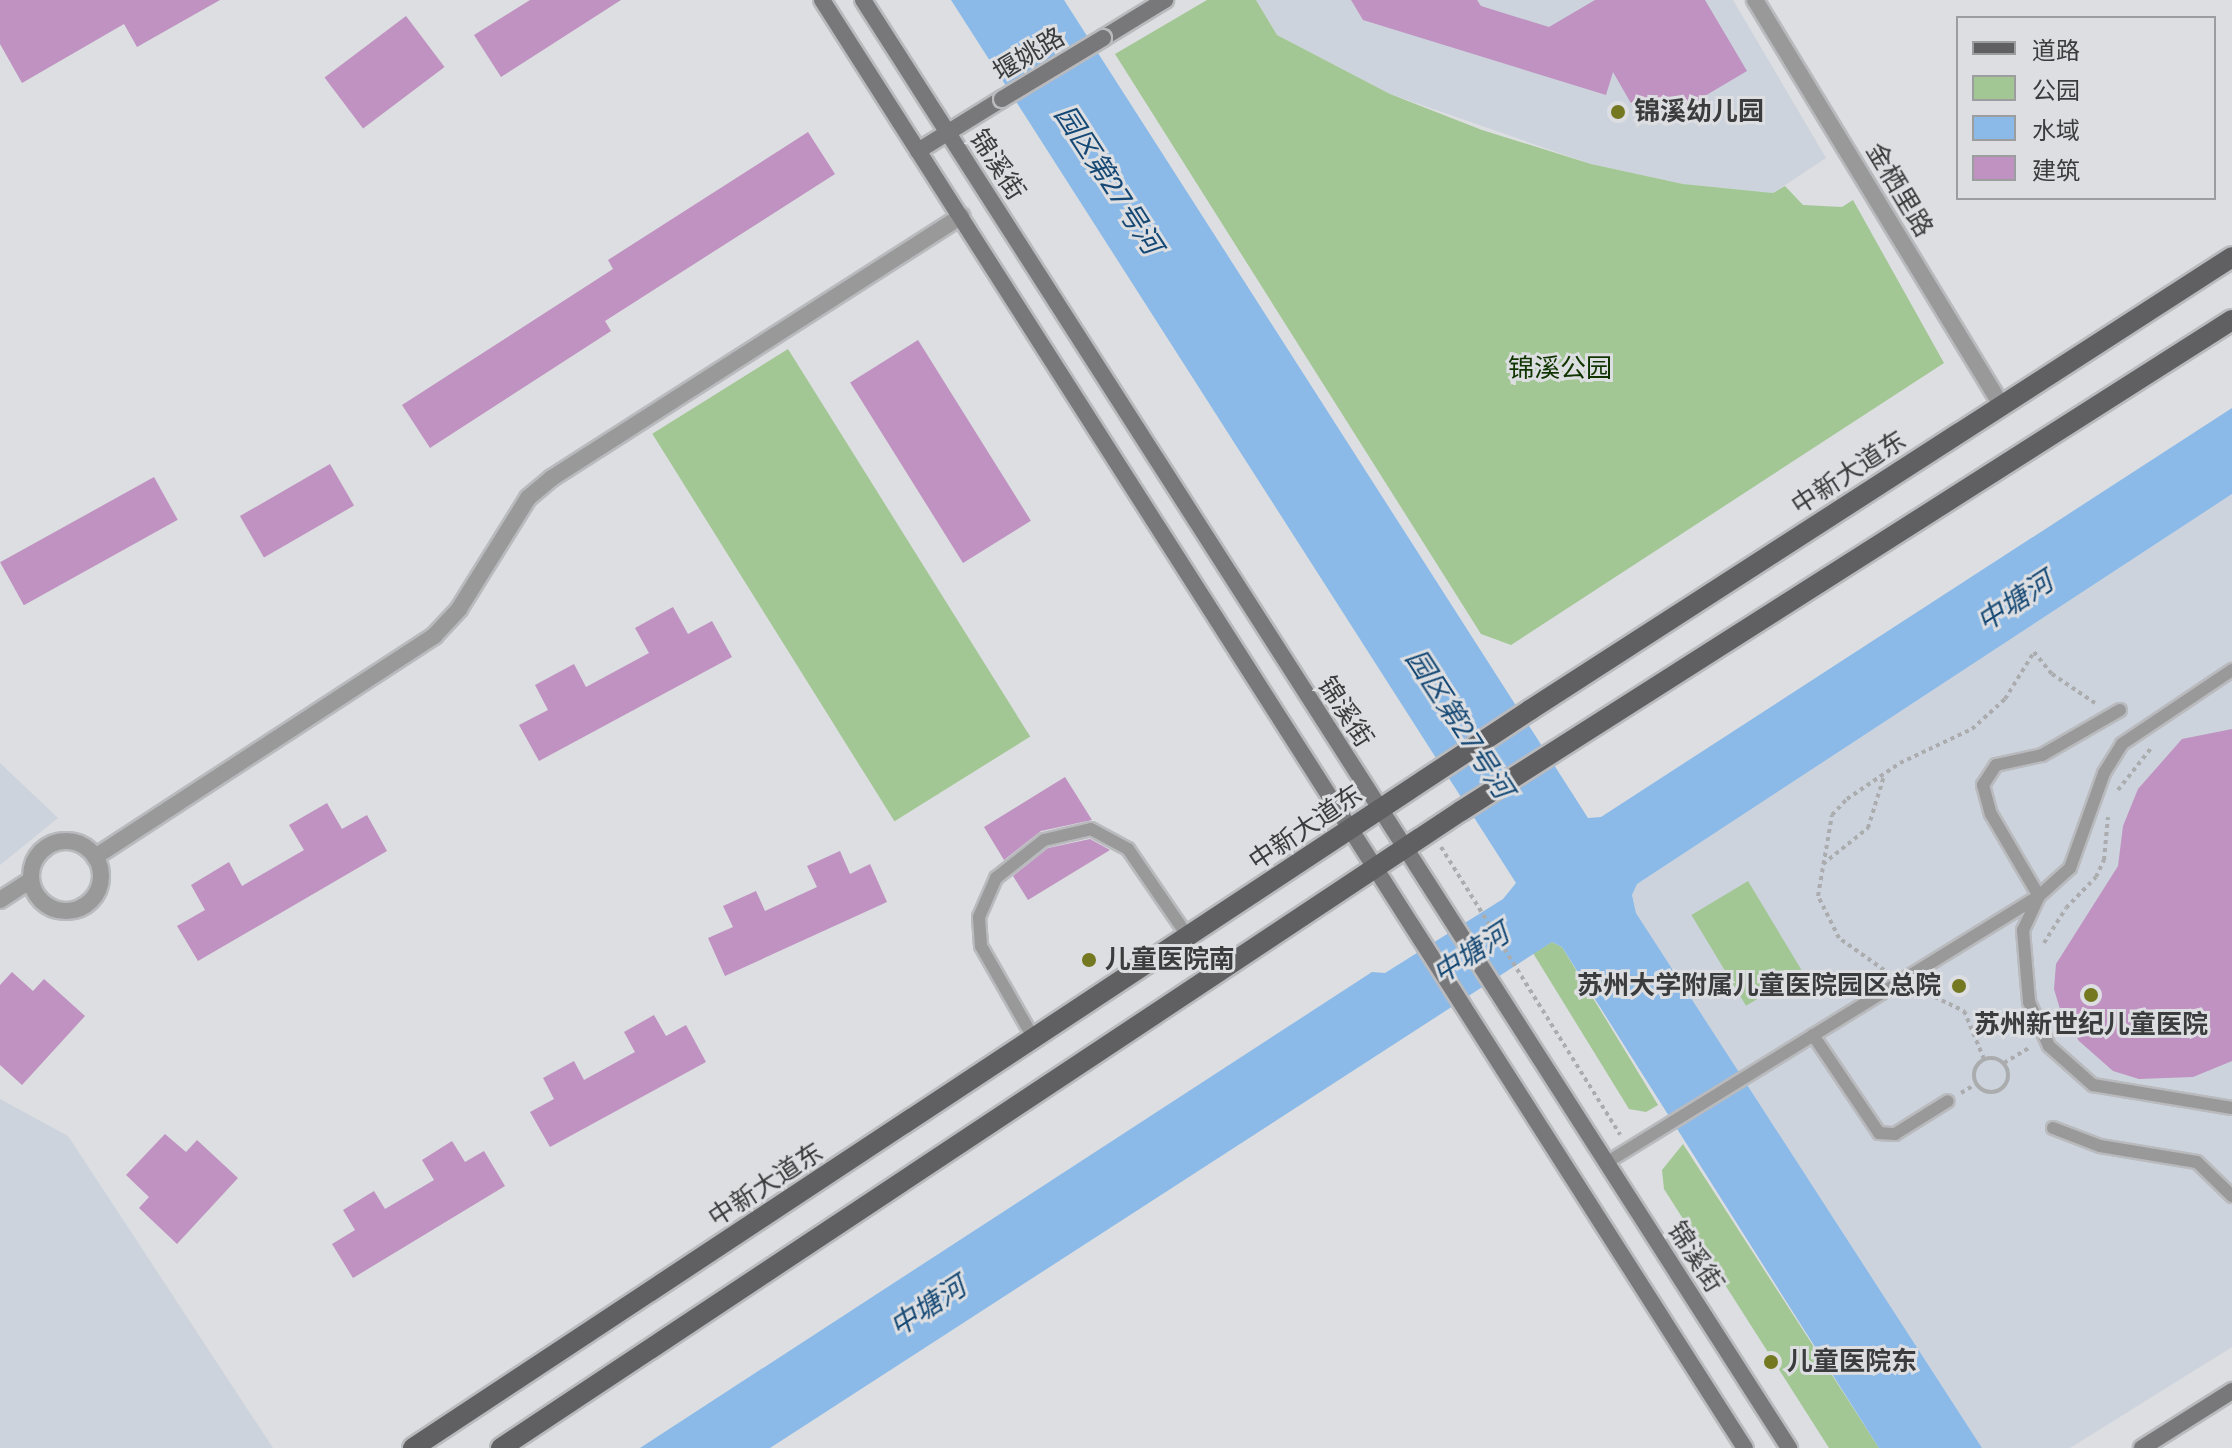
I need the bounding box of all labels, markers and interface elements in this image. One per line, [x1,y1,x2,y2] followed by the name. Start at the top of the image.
[1956,16,2216,200] legend
[988,22,1070,88] street label: 堰姚路
[2032,37,2080,65] text: 道路
[2032,77,2080,105] text: 公园
[1634,96,1764,128] place label: 锦溪幼儿园
[1047,99,1169,261] water label: 园区第27号河
[1609,103,1627,121] marker: 锦溪幼儿园
[2032,117,2080,145] text: 水域
[963,124,1031,206] street label: 锦溪街
[1859,137,1939,243] street label: 金栖里路
[2032,157,2080,185] text: 建筑
[1508,353,1612,385] park label: 锦溪公园
[1786,425,1912,521] street label: 中新大道东
[1971,565,2059,639] water label: 中塘河
[1398,643,1520,805] water label: 园区第27号河
[1311,671,1379,753] street label: 锦溪街
[1243,779,1369,877] street label: 中新大道东
[1427,917,1515,991] water label: 中塘河
[1105,944,1235,976] place label: 儿童医院南
[1080,951,1098,969] marker: 儿童医院南
[1577,970,1941,1002] place label: 苏州大学附属儿童医院园区总院
[1948,975,1970,997] marker: 苏州大学附属儿童医院园区总院
[2080,984,2102,1006] marker: 苏州新世纪儿童医院
[1974,1009,2208,1041] place label: 苏州新世纪儿童医院
[703,1137,829,1233] street label: 中新大道东
[1661,1216,1729,1298] street label: 锦溪街
[884,1270,972,1344] water label: 中塘河
[1787,1346,1917,1378] place label: 儿童医院东
[1762,1353,1780,1371] marker: 儿童医院东

